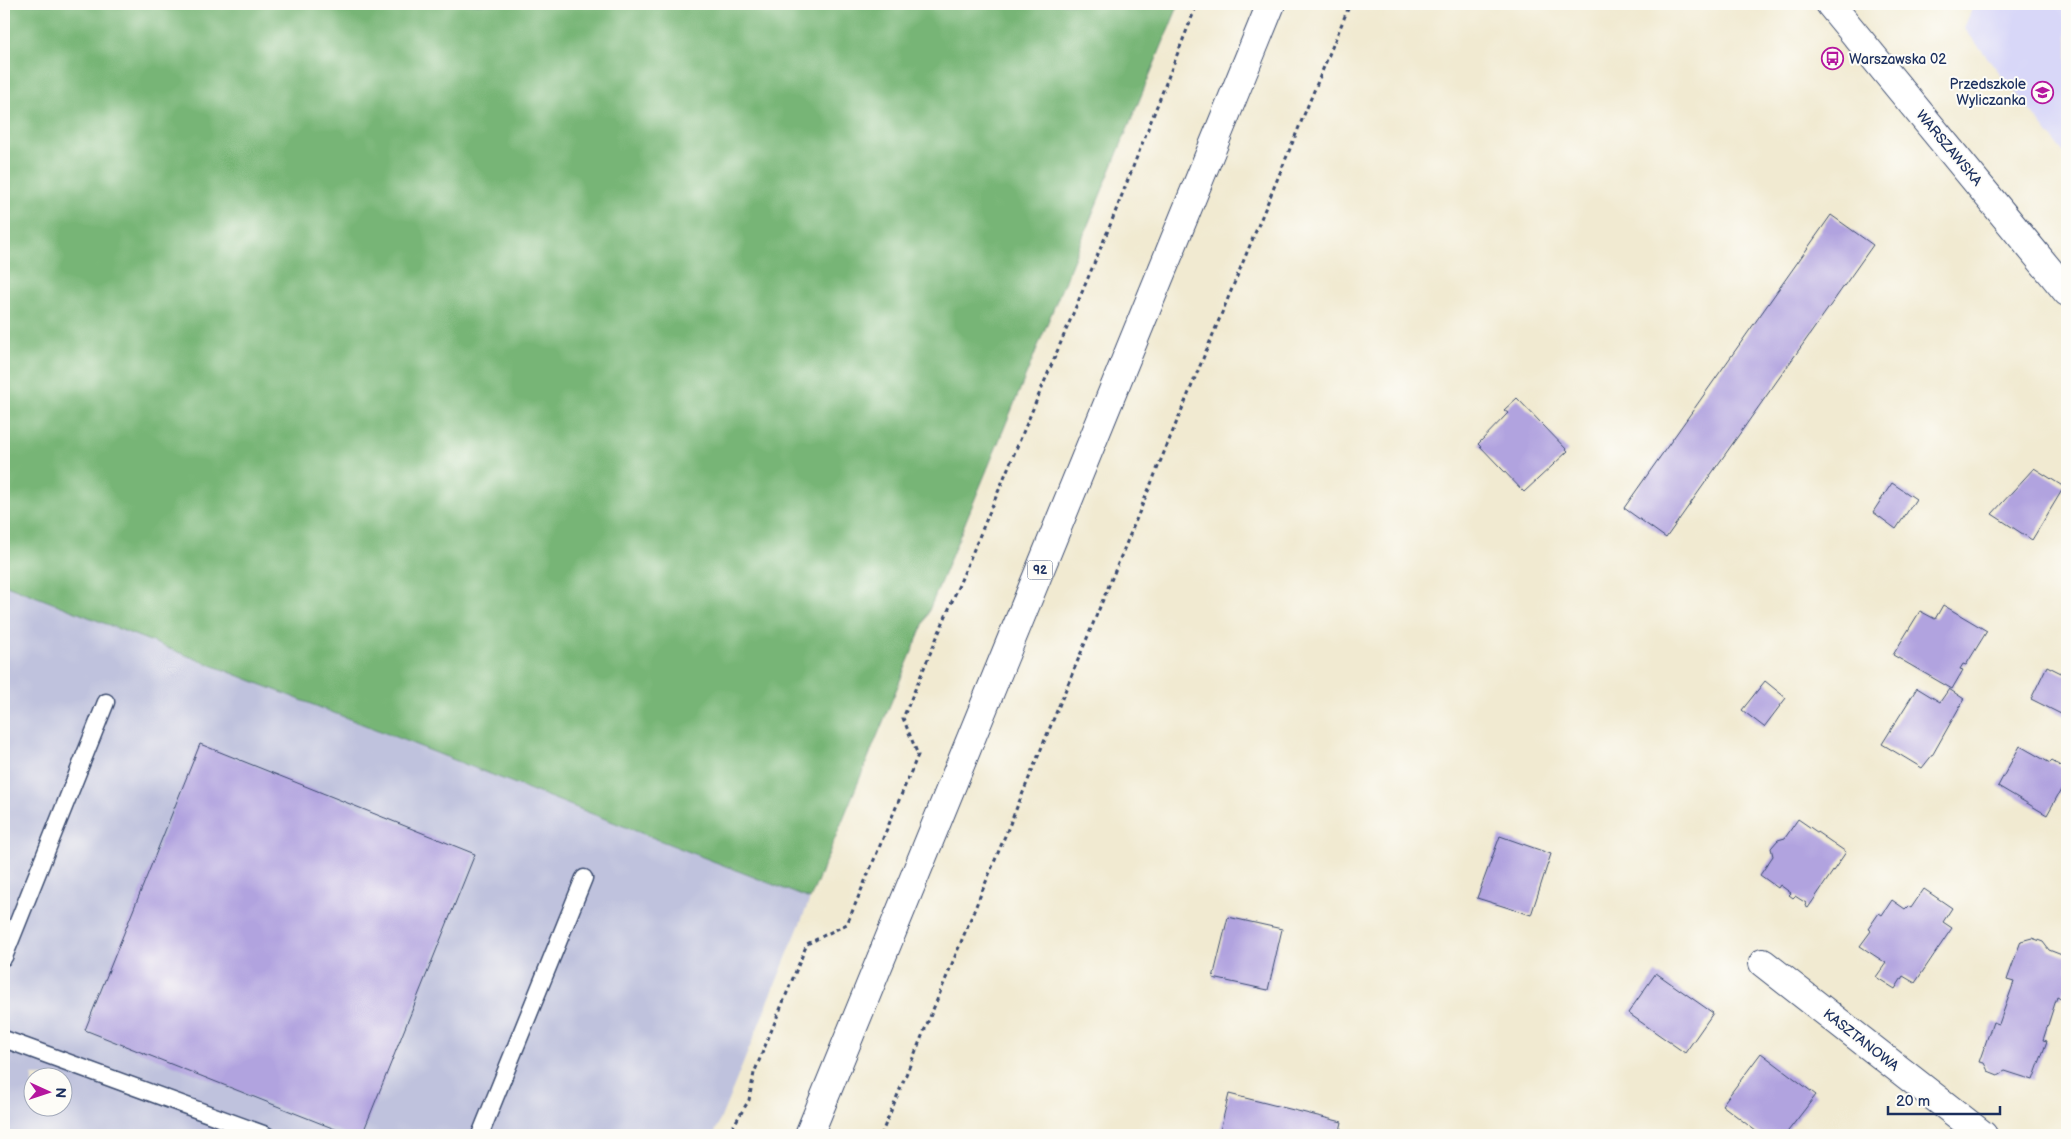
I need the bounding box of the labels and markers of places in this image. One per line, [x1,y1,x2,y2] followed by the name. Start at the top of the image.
[1821,47,1845,71] bus stop icon: Warszawska 02
[1849,51,1947,68] place label: Warszawska 02
[1950,76,2026,109] place label: Przedszkole Wyliczanka
[2030,80,2054,104] school or university icon: Przedszkole Wyliczanka

